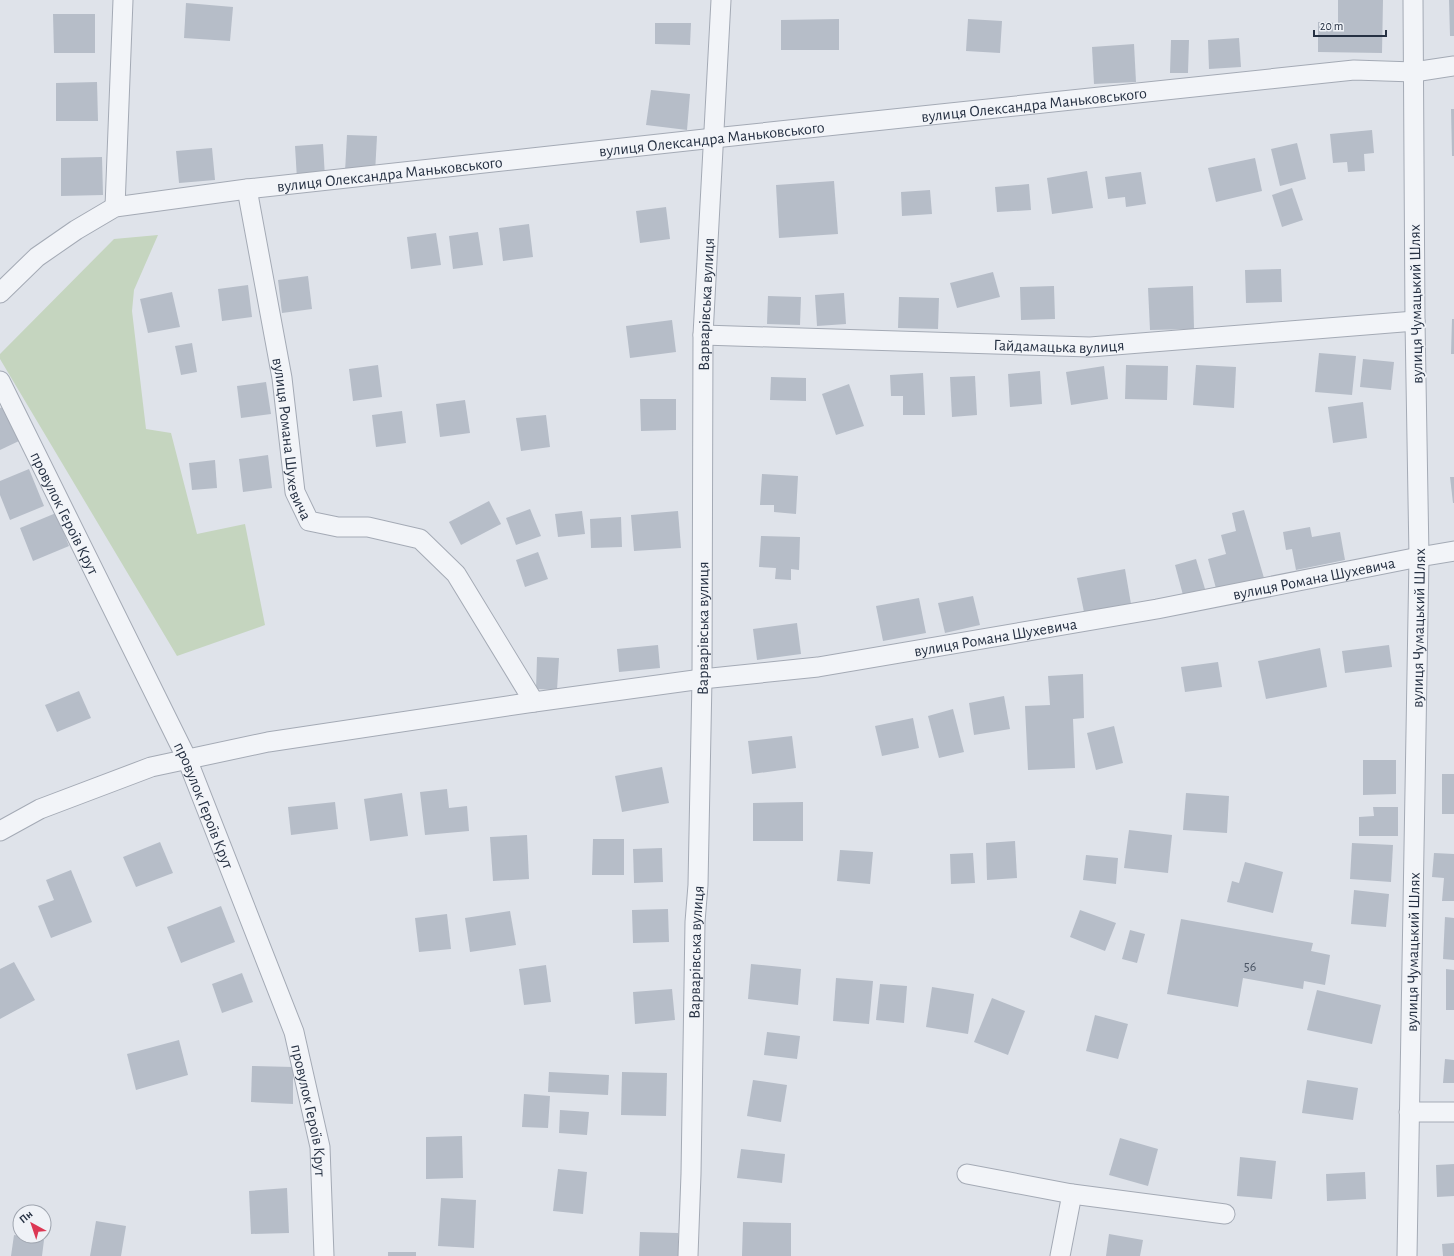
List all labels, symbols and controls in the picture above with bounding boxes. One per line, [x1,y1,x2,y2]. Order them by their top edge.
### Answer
scale bar [1314,12,1386,38]
text: 20 m [1320,20,1343,32]
street label: вулиця Олександра Маньковського [920,85,1148,125]
street label: вулиця Олександра Маньковського [598,119,826,160]
street label: вулиця Олександра Маньковського [276,154,504,195]
street label: вулиця Чумацький Шлях [1407,224,1426,384]
street label: Варварівська вулиця [696,237,717,371]
street label: Гайдамацька вулиця [993,337,1125,357]
street label: вулиця Романа Шухевича [269,356,314,523]
street label: провулок Героїв Крут [27,449,101,577]
street label: вулиця Чумацький Шлях [1409,548,1428,708]
street label: вулиця Романа Шухевича [1232,555,1397,603]
street label: Варварівська вулиця [695,561,712,695]
street label: вулиця Романа Шухевича [913,616,1078,659]
street label: провулок Героїв Крут [171,740,236,871]
street label: вулиця Чумацький Шлях [1404,872,1423,1032]
street label: Варварівська вулиця [686,885,707,1019]
house number: 56 [1244,960,1256,974]
street label: провулок Героїв Крут [288,1043,328,1177]
north arrow [12,1204,52,1244]
text: Пн [17,1208,35,1225]

